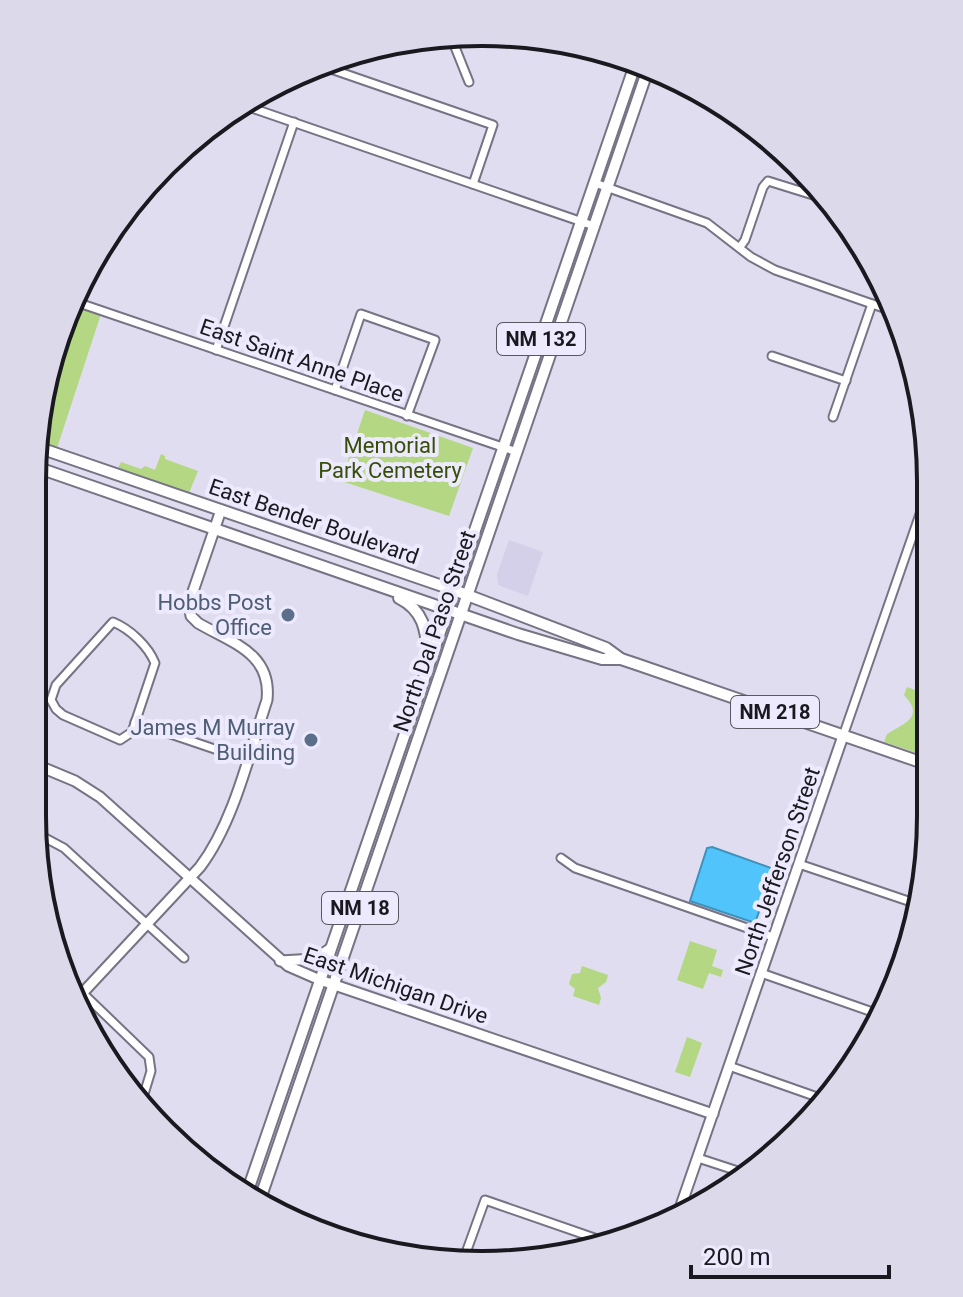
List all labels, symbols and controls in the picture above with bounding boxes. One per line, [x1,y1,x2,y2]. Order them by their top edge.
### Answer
street label: East Saint Anne Place [197,314,407,407]
road number: NM 132 [497,323,585,355]
park label: Memorial Park Cemetery [318,433,462,483]
street label: East Bender Boulevard [206,474,422,569]
street label: North Dal Paso Street [388,527,481,735]
place label: Hobbs Post Office [157,590,272,640]
marker: Hobbs Post Office [279,606,297,624]
road number: NM 218 [731,696,819,728]
place label: James M Murray Building [130,715,296,765]
marker: James M Murray Building [302,731,320,749]
street label: North Jefferson Street [730,764,825,979]
road number: NM 18 [322,892,398,924]
street label: East Michigan Drive [300,942,491,1029]
scale bar [691,1229,889,1279]
text: 200 m [703,1243,770,1271]

